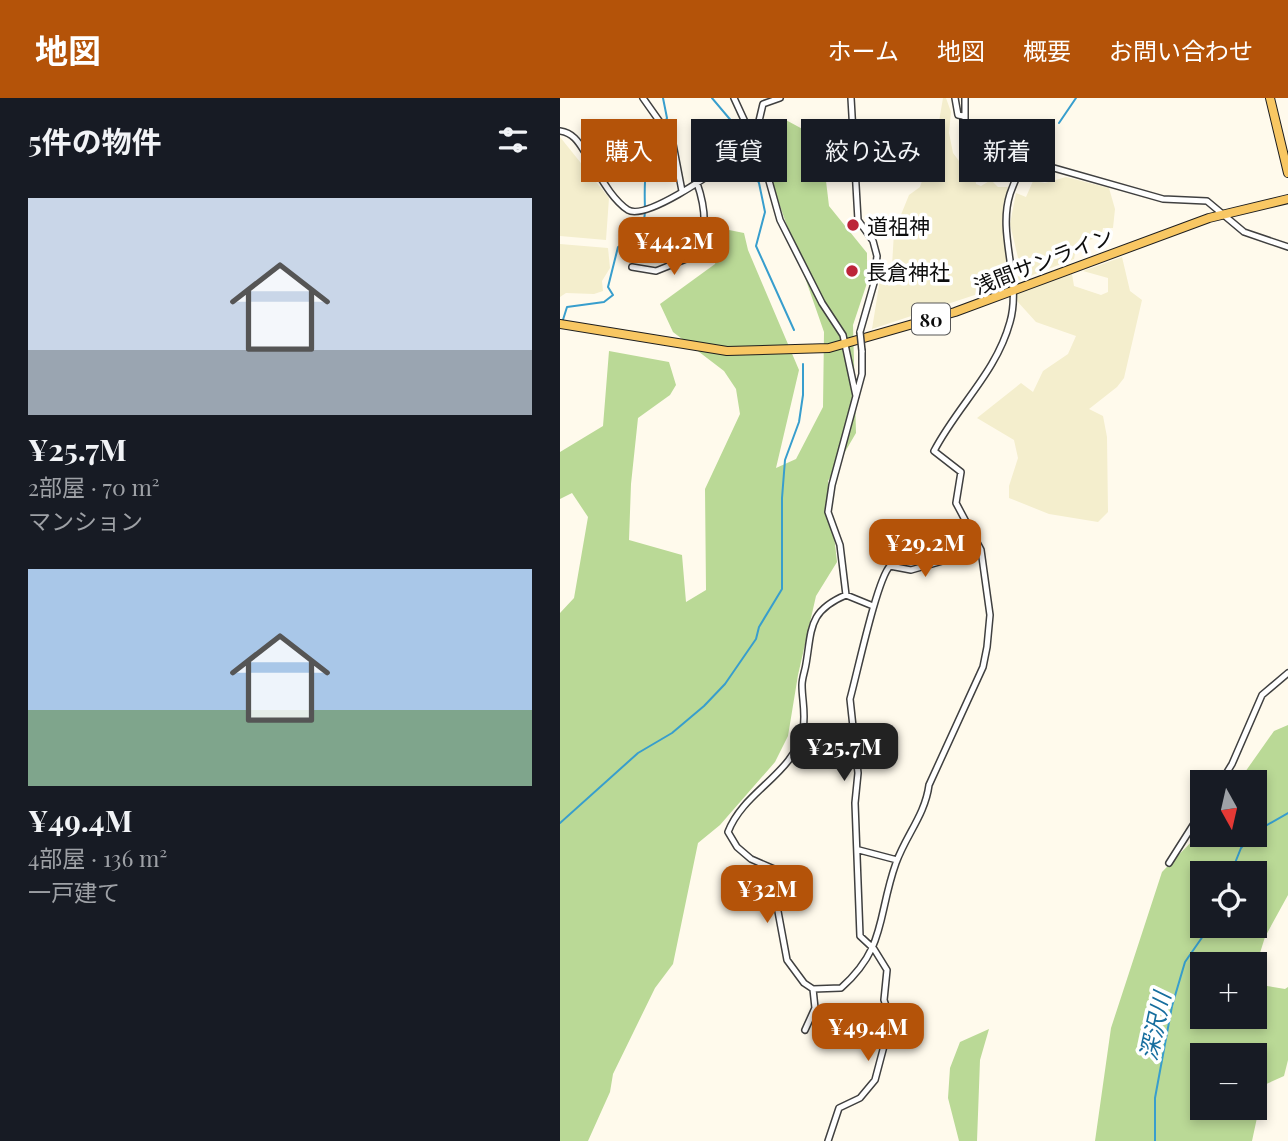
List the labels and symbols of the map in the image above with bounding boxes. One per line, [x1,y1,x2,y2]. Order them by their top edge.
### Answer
place label: 道祖神 [867,211,930,239]
marker: 道祖神 [845,217,861,233]
pin: ¥44.2M [617,218,731,277]
street label: 浅間サンライン [969,221,1117,299]
place label: 長倉神社 [866,257,950,285]
marker: 長倉神社 [844,263,860,279]
road number: 80 [912,304,950,334]
pin: ¥29.2M [868,519,982,579]
pin: ¥25.7M [787,724,901,783]
north arrow [1190,770,1267,847]
pin: ¥32M [726,866,808,925]
water label: 深沢川 [1132,986,1177,1063]
pin: ¥49.4M [811,1004,925,1063]

